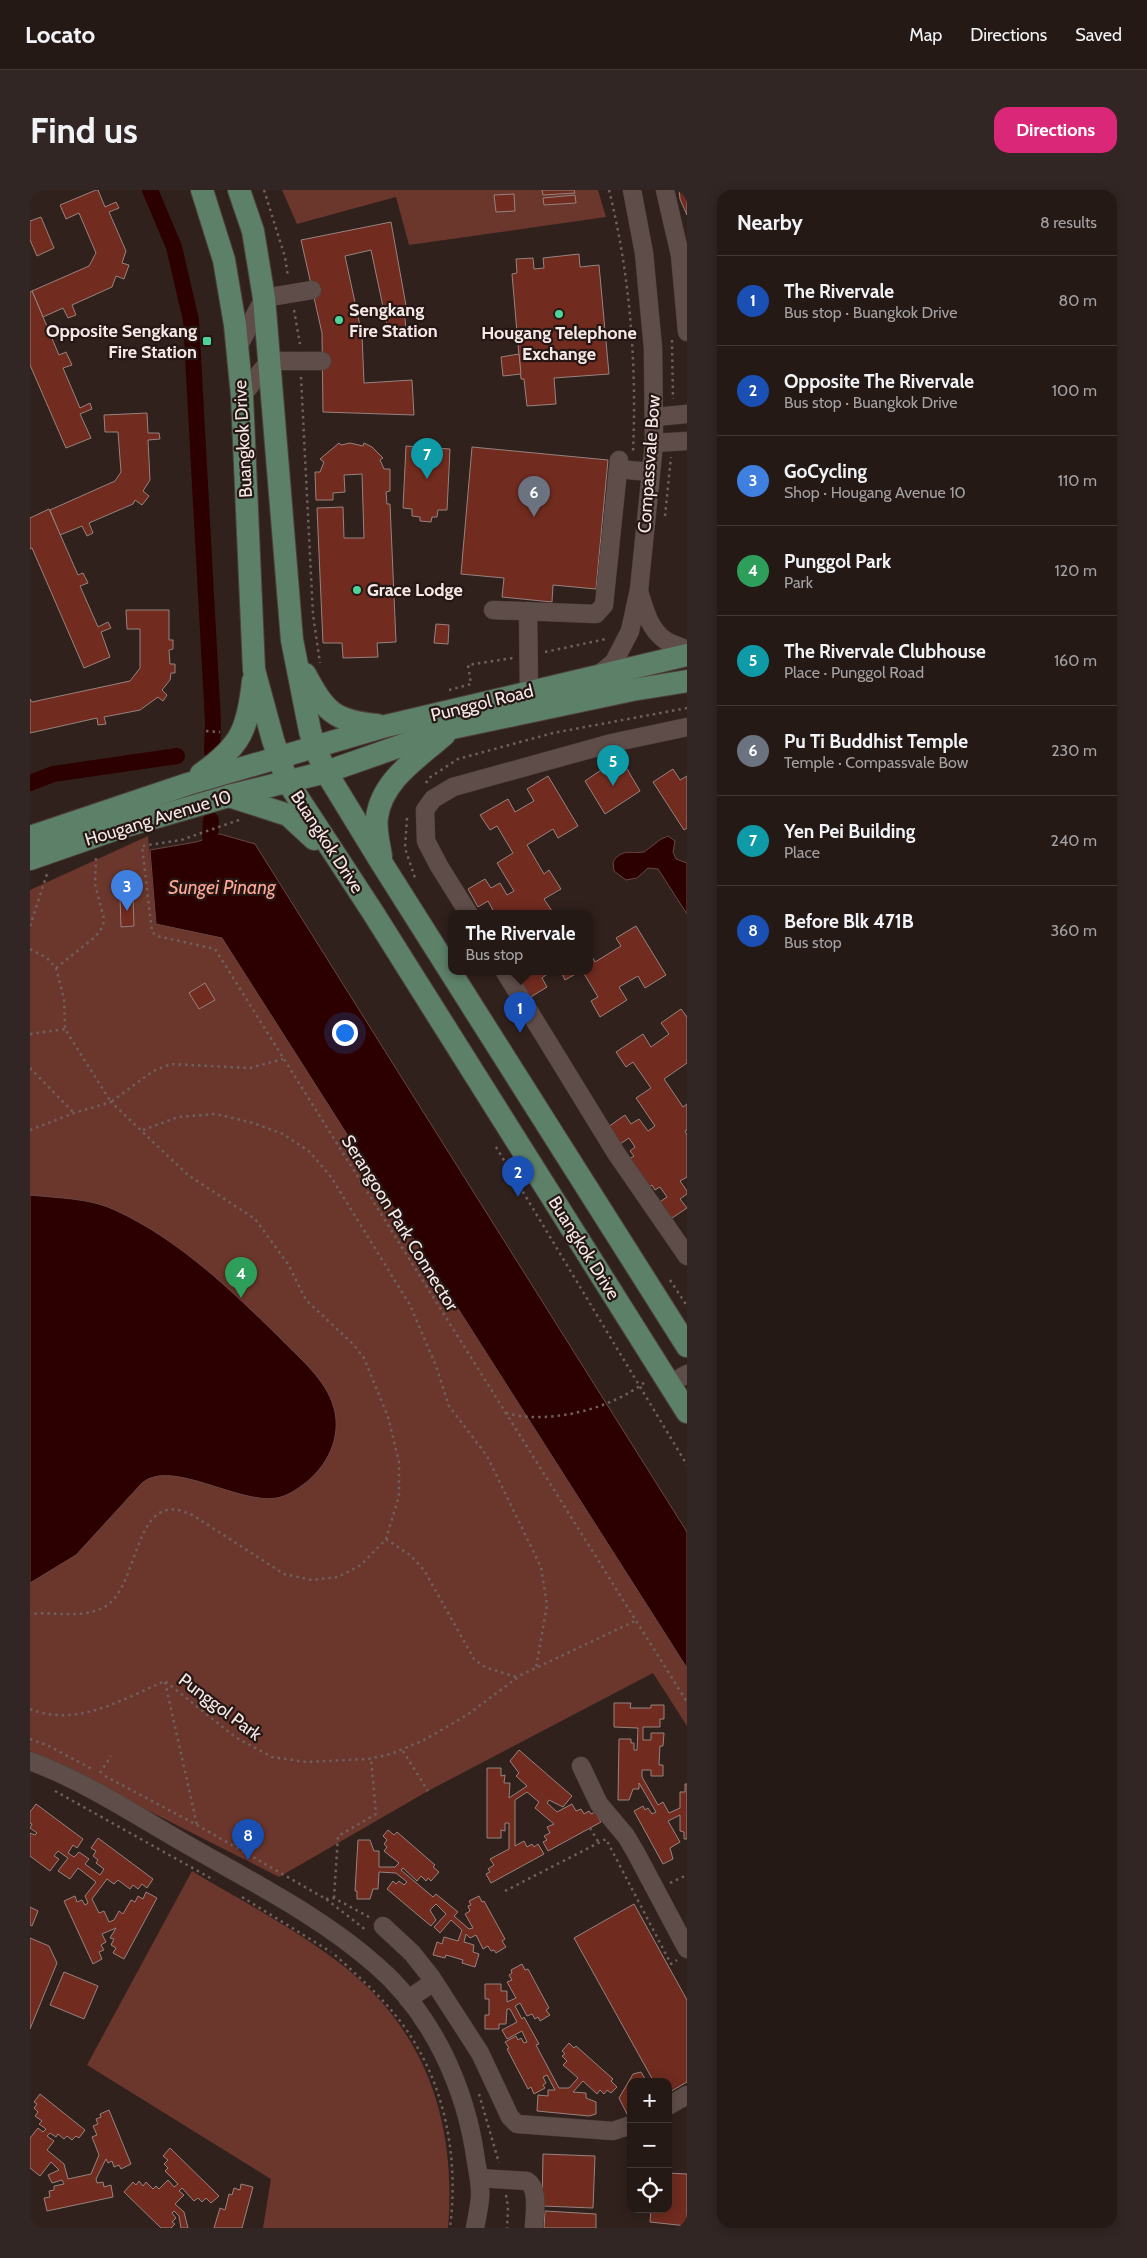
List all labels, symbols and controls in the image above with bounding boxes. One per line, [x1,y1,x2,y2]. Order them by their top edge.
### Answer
text: Locato [25,20,95,49]
text: Map [909,24,942,46]
text: Directions [970,24,1047,46]
text: Saved [1075,24,1122,46]
button: Directions [994,107,1117,153]
text: Find us [30,109,138,152]
text: Nearby [737,210,803,235]
text: 8 results [1040,213,1097,232]
text: The Rivervale [784,280,894,303]
text: 1 [750,291,756,310]
text: 80 m [1059,291,1097,310]
place label: Sengkang Fire Station [349,299,438,342]
text: Bus stop · Buangkok Drive [784,303,957,322]
marker: Hougang Telephone Exchange [553,308,565,320]
marker: Sengkang Fire Station [333,314,345,326]
place label: Opposite Sengkang Fire Station [46,320,197,363]
place label: Hougang Telephone Exchange [481,322,637,365]
marker: Opposite Sengkang Fire Station [201,335,213,347]
text: Opposite The Rivervale [784,370,974,393]
street label: Buangkok Drive [229,380,257,498]
text: 2 [749,381,757,400]
text: 100 m [1052,381,1097,400]
text: Bus stop · Buangkok Drive [784,393,957,412]
street label: Compassvale Bow [633,394,665,534]
pin: 7 [411,438,443,479]
text: GoCycling [784,460,867,483]
text: 3 [749,471,757,490]
text: 110 m [1058,471,1097,490]
pin: 6 [518,476,550,517]
text: Shop · Hougang Avenue 10 [784,483,966,502]
text: Punggol Park [784,550,891,573]
text: 4 [748,561,758,580]
text: 120 m [1055,561,1097,580]
text: Park [784,573,813,592]
place label: Grace Lodge [367,579,463,601]
marker: Grace Lodge [351,584,363,596]
text: The Rivervale Clubhouse [784,640,986,663]
text: 5 [749,651,757,670]
text: 160 m [1054,651,1097,670]
text: Place · Punggol Road [784,663,924,682]
street label: Punggol Road [428,680,536,726]
text: Pu Ti Buddhist Temple [784,730,968,753]
text: 6 [749,741,758,760]
text: 230 m [1051,741,1097,760]
pin: 5 [597,745,629,786]
text: Temple · Compassvale Bow [784,753,968,772]
street label: Hougang Avenue 10 [82,785,234,851]
street label: Buangkok Drive [286,787,368,897]
text: Yen Pei Building [784,820,915,843]
text: 7 [749,831,757,850]
text: 240 m [1051,831,1097,850]
text: Place [784,843,820,862]
pin: 3 [111,870,143,911]
water label: Sungei Pinang [168,876,277,899]
popup [448,910,593,975]
text: Before Blk 471B [784,910,914,933]
text: 8 [748,921,758,940]
text: 360 m [1050,921,1097,940]
text: The Rivervale [465,922,576,945]
text: Bus stop [784,933,842,952]
text: Bus stop [465,945,523,964]
pin: 1 [504,992,536,1033]
your location [332,1020,358,1046]
street label: Serangoon Park Connector [337,1131,463,1315]
pin: 2 [502,1156,534,1197]
street label: Buangkok Drive [543,1192,625,1304]
pin: 4 [225,1257,257,1298]
street label: Punggol Park [174,1669,267,1746]
pin: 8 [232,1819,264,1860]
map controls [627,2078,672,2213]
button: + [627,2078,672,2123]
button: − [627,2123,672,2168]
button: locate [627,2168,672,2213]

